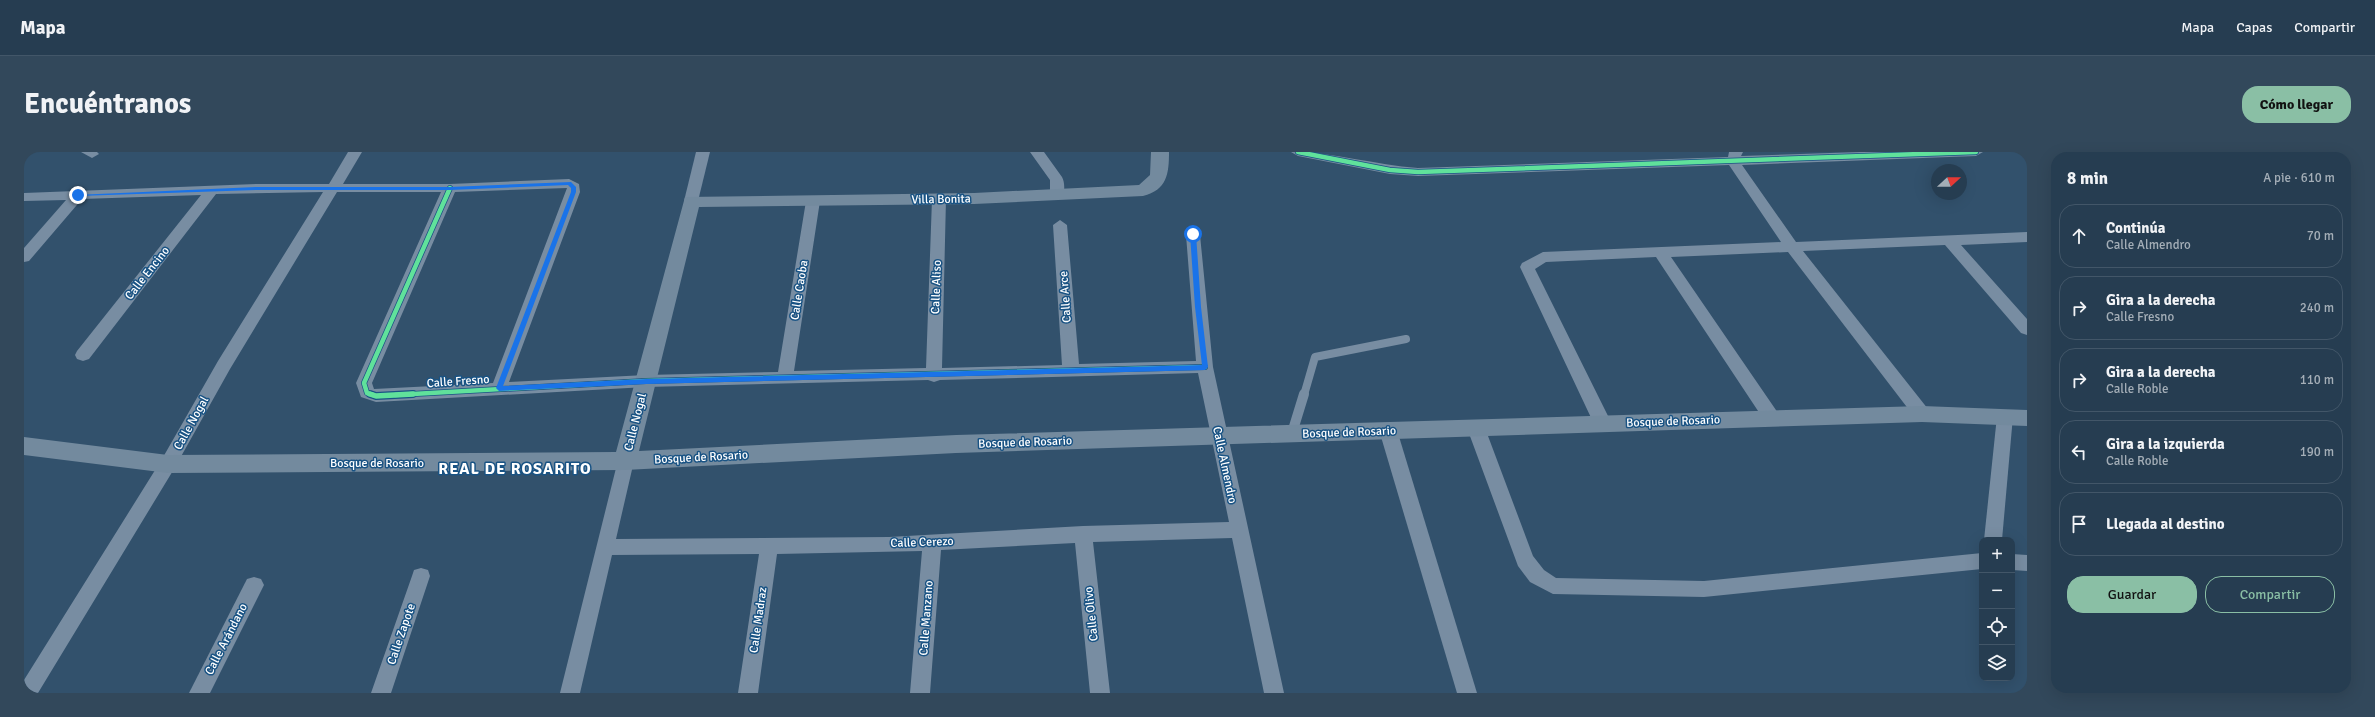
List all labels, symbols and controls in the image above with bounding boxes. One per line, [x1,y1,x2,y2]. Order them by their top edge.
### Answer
text: Mapa [20,16,66,40]
text: Mapa [2181,19,2214,36]
text: Capas [2236,19,2272,36]
text: Compartir [2294,19,2355,36]
button: Cómo llegar [2242,86,2351,123]
text: Encuéntranos [24,87,191,121]
north arrow [1931,164,1967,200]
text: 8 min [2067,168,2108,189]
text: A pie · 610 m [2263,170,2335,186]
route end [69,186,87,204]
street label: Villa Bonita [911,191,971,208]
text: Continúa [2106,219,2165,237]
route start [1184,225,1202,243]
icon: ahead [2068,225,2090,247]
text: 70 m [2307,228,2334,244]
text: Calle Almendro [2106,237,2191,253]
street label: Calle Encino [122,244,173,303]
street label: Calle Caoba [787,259,812,321]
street label: Calle Aliso [928,260,945,314]
street label: Calle Arce [1056,271,1075,323]
text: Gira a la derecha [2106,291,2216,309]
icon: right [2068,297,2090,319]
text: 240 m [2300,300,2334,316]
text: Calle Fresno [2106,309,2174,325]
text: Gira a la derecha [2106,363,2216,381]
icon: right [2068,369,2090,391]
street label: Calle Fresno [426,372,490,391]
text: 110 m [2300,372,2334,388]
text: Calle Roble [2106,381,2169,397]
street label: Calle Nogal [621,391,650,453]
street label: Calle Nogal [171,393,213,453]
street label: Bosque de Rosario [1626,412,1720,431]
street label: Bosque de Rosario [1302,423,1396,442]
street label: Calle Almendro [1209,425,1240,505]
street label: Bosque de Rosario [978,433,1072,452]
text: Gira a la izquierda [2106,435,2225,453]
icon: left [2068,441,2090,463]
text: 190 m [2300,444,2334,460]
street label: Bosque de Rosario [654,448,748,467]
text: Calle Roble [2106,453,2169,469]
street label: Bosque de Rosario [330,456,424,471]
district label: REAL DE ROSARITO [438,459,592,479]
icon: arrive [2068,513,2090,535]
text: Llegada al destino [2106,515,2225,533]
street label: Calle Cerezo [890,534,954,551]
map controls [1979,537,2015,681]
button: + [1979,537,2015,573]
button: − [1979,573,2015,609]
button: Guardar [2067,576,2197,613]
button: Compartir [2205,576,2335,613]
street label: Calle Manzano [916,580,937,656]
street label: Calle Madraz [746,586,771,654]
street label: Calle Olivo [1081,586,1102,642]
street label: Calle Arándano [202,601,251,677]
street label: Calle Zapote [384,602,419,667]
button: locate [1979,609,2015,645]
button: layers [1979,645,2015,681]

